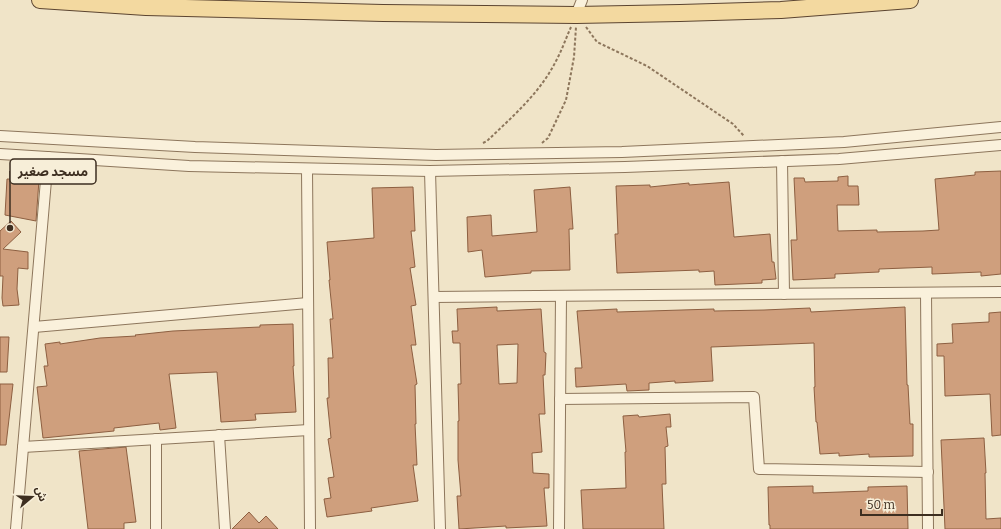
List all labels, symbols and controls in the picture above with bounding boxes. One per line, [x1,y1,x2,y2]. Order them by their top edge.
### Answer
callout: مسجد صغير [10,159,96,184]
text: مسجد صغير [17,164,88,179]
north arrow [12,477,52,517]
text: ش [32,485,50,503]
scale bar [861,491,942,517]
text: 50 m [867,498,896,512]

